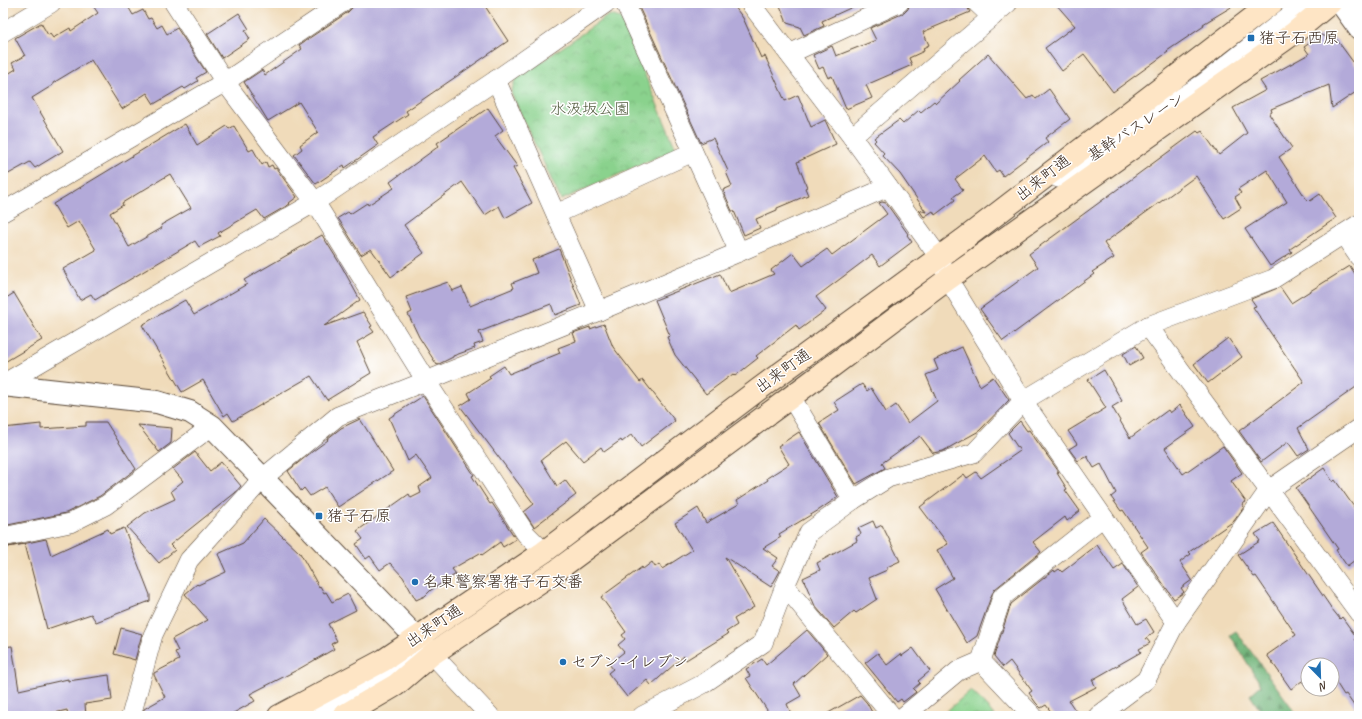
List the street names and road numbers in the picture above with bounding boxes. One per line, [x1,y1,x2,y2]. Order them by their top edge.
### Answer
street label: 基幹バスレーン [1084,88,1188,166]
street label: 出来町通 [1012,150,1074,206]
street label: 出来町通 [751,344,815,398]
street label: 出来町通 [402,600,466,652]

